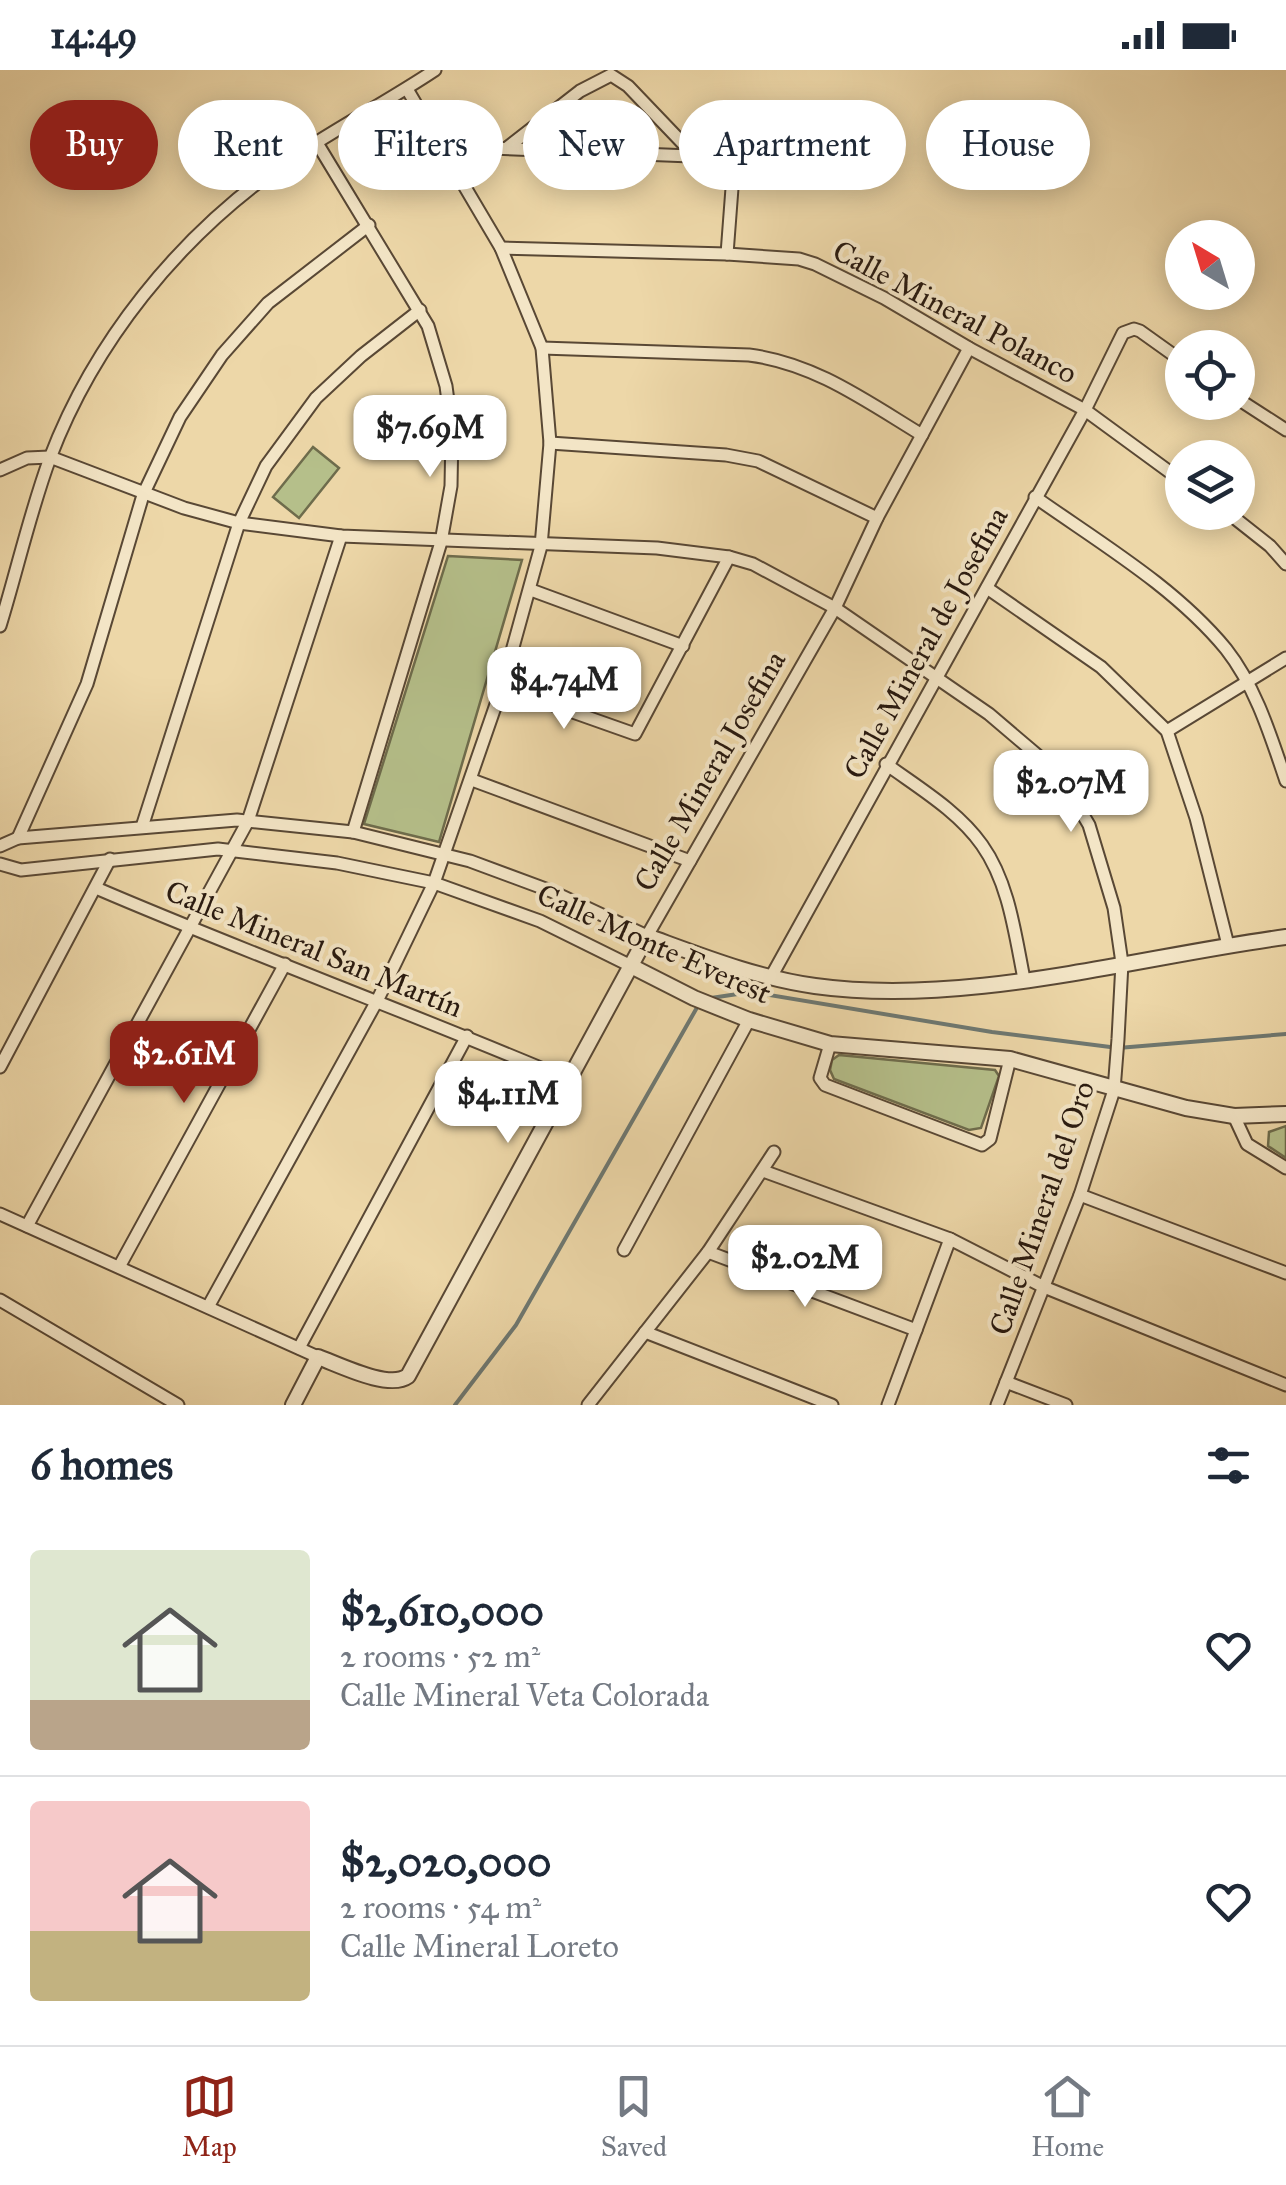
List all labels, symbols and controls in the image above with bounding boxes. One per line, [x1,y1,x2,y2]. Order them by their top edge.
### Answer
text: 14:49 [50,12,137,58]
chip: Buy [30,100,158,190]
chip: Rent [178,100,318,190]
chip: Filters [338,100,503,190]
chip: New [523,100,659,190]
chip: Apartment [679,100,906,190]
chip: House [926,100,1090,190]
north arrow [1165,220,1255,310]
map controls [1165,220,1255,530]
street label: Calle Mineral Polanco [827,232,1083,392]
button: locate [1165,330,1255,420]
pin: $7.69M [349,395,511,480]
text: $7.69M [375,408,485,447]
button: layers [1165,440,1255,530]
street label: Calle Mineral de Josefina [836,501,1016,785]
street label: Calle Mineral Josefina [627,644,794,897]
pin: $4.74M [483,647,645,732]
text: $4.74M [509,660,619,699]
pin: $2.07M [990,750,1152,835]
text: $2.07M [1016,763,1126,802]
street label: Calle Mineral San Martín [160,873,468,1025]
street label: Calle Monte Everest [531,876,777,1012]
pin: $2.61M [103,1021,265,1106]
text: $2.61M [132,1034,236,1073]
pin: $4.11M [427,1061,589,1146]
text: $4.11M [457,1074,559,1113]
street label: Calle Mineral del Oro [982,1076,1102,1340]
pin: $2.02M [724,1225,886,1310]
text: $2.02M [750,1238,860,1277]
icon: filters [1201,1438,1256,1493]
text: 6 homes [30,1439,173,1491]
text: $2,610,000 [340,1585,544,1637]
icon: home [110,1590,230,1710]
icon: heart [1201,1623,1256,1678]
text: 2 rooms · 52 m² [340,1637,540,1676]
text: Calle Mineral Veta Colorada [340,1676,709,1715]
text: $2,020,000 [340,1836,551,1888]
icon: home [110,1841,230,1961]
icon: heart [1201,1874,1256,1929]
text: 2 rooms · 54 m² [340,1888,541,1927]
text: Calle Mineral Loreto [340,1927,619,1966]
tab: Map [182,2069,237,2164]
tab: Saved [601,2069,667,2164]
tab: Home [1031,2069,1104,2164]

